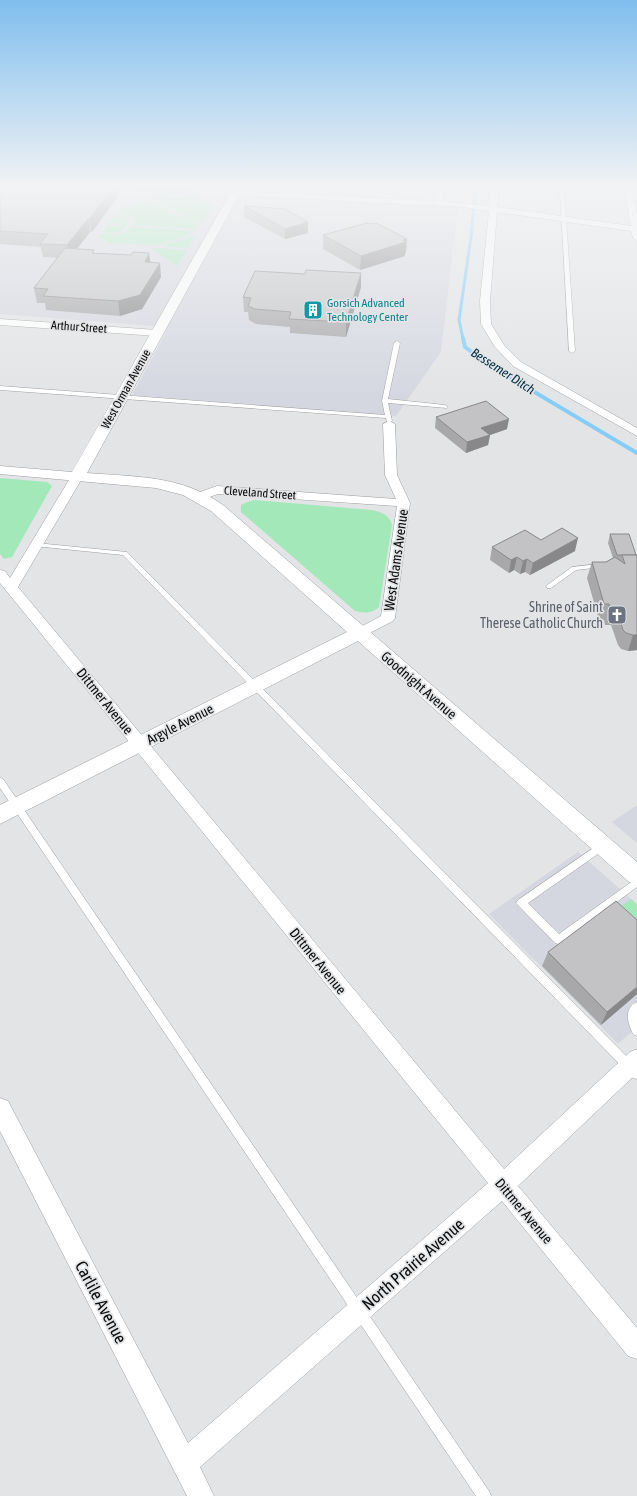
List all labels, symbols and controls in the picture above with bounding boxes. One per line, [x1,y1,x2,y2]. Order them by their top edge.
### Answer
place label: Gorsich Advanced Technology Center [327,296,409,324]
building icon: Gorsich Advanced Technology Center [302,299,324,321]
street label: Arthur Street [51,318,108,336]
water label: Bessemer Ditch [468,345,538,398]
street label: West Orman Avenue [98,347,154,431]
street label: Cleveland Street [223,483,297,503]
street label: West Adams Avenue [381,508,411,612]
place label: Shrine of Saint Therese Catholic Church [480,599,603,631]
church icon: Shrine of Saint Therese Catholic Church [606,604,628,626]
street label: Goodnight Avenue [378,648,460,722]
street label: Dittmer Avenue [73,665,137,737]
street label: Argyle Avenue [144,700,216,748]
street label: Dittmer Avenue [286,925,350,997]
street label: Dittmer Avenue [492,1175,556,1247]
street label: North Prairie Avenue [358,1214,469,1314]
street label: Carlile Avenue [71,1257,131,1347]

